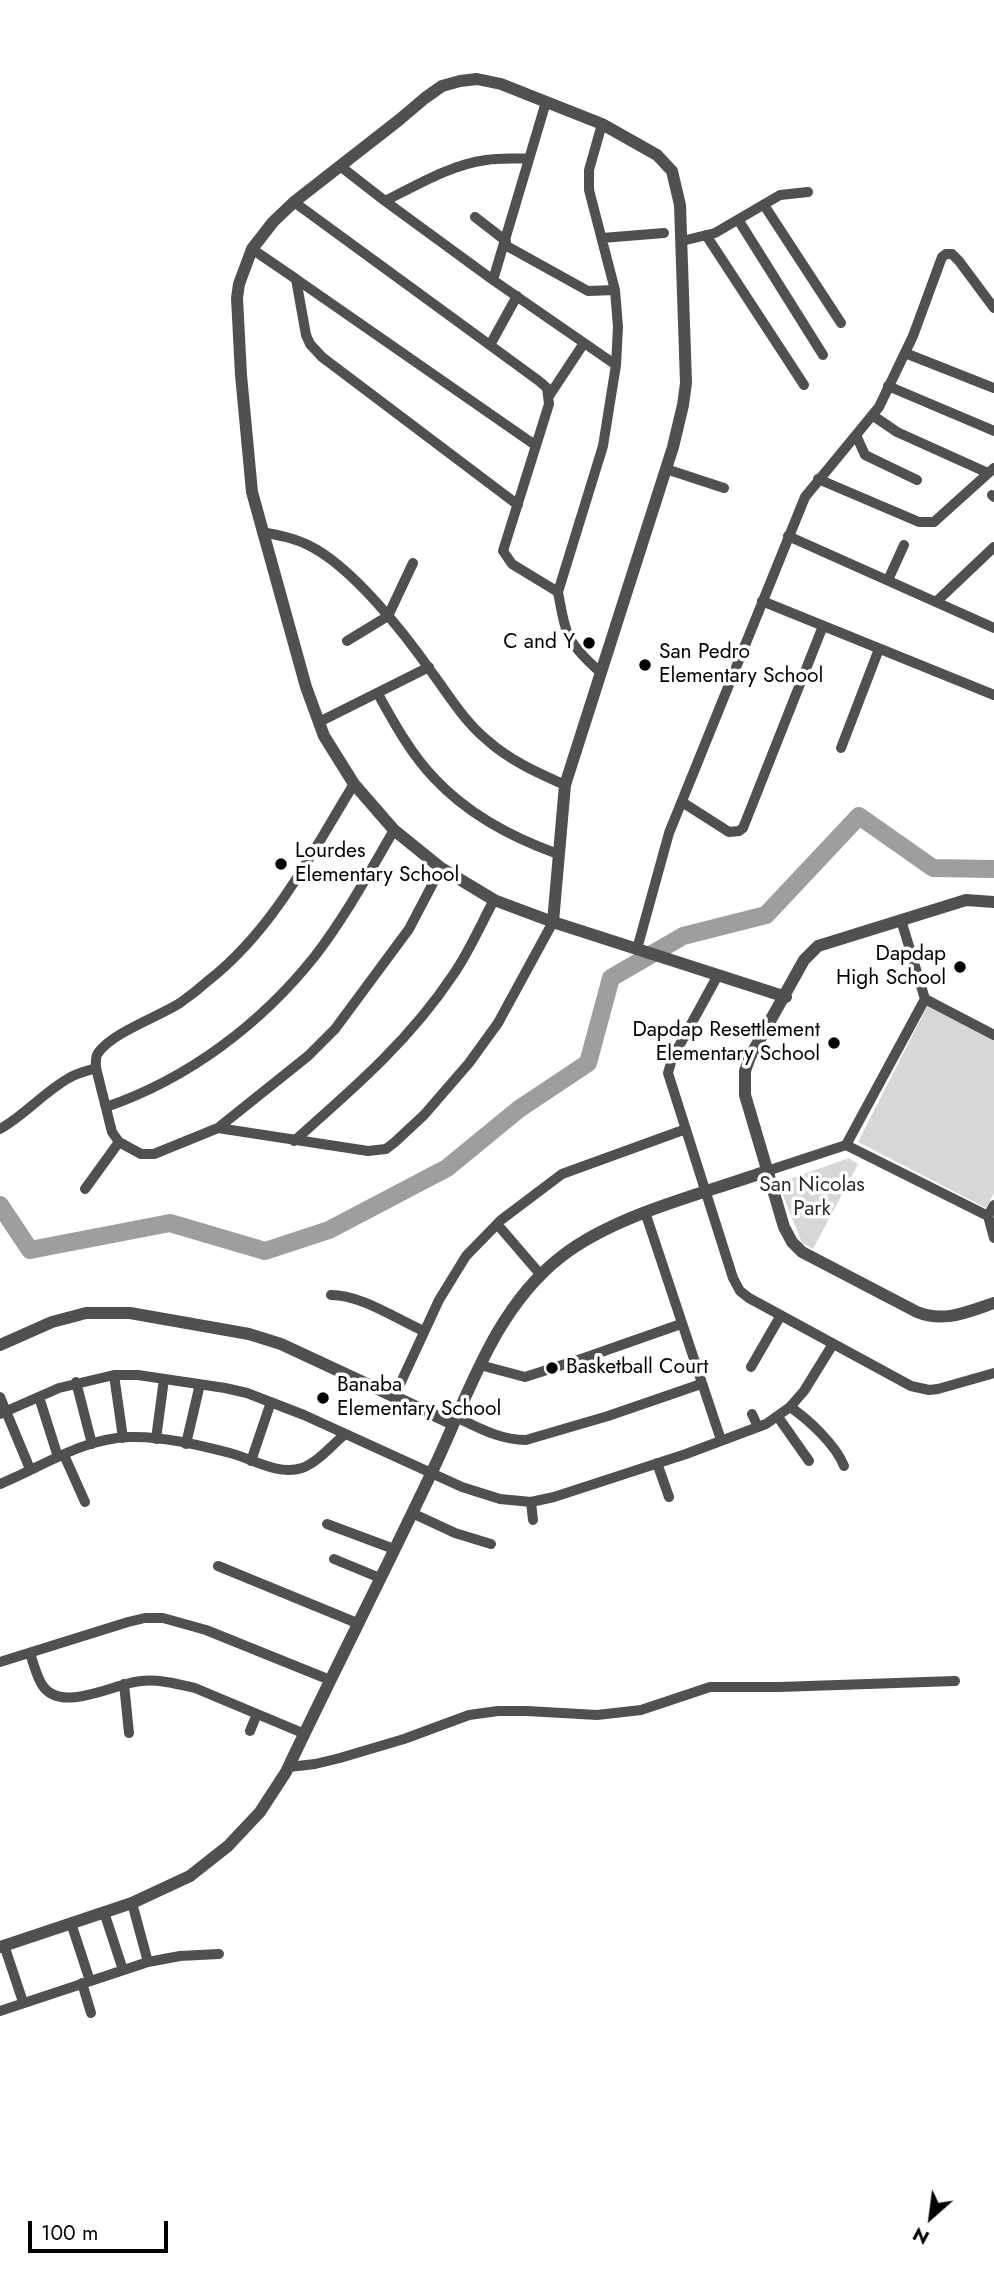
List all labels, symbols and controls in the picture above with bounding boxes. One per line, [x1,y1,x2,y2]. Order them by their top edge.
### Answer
place label: C and Y [503,630,575,656]
marker: C and Y [581,635,597,651]
place label: San Pedro Elementary School [659,640,823,690]
marker: San Pedro Elementary School [637,657,653,673]
place label: Lourdes Elementary School [295,839,459,889]
marker: Lourdes Elementary School [273,856,289,872]
place label: Dapdap High School [836,942,946,992]
marker: Dapdap High School [952,959,968,975]
place label: Dapdap Resettlement Elementary School [632,1018,820,1068]
marker: Dapdap Resettlement Elementary School [826,1035,842,1051]
park label: San Nicolas Park [759,1173,865,1223]
place label: Basketball Court [566,1355,708,1381]
marker: Basketball Court [544,1360,560,1376]
place label: Banaba Elementary School [337,1373,501,1423]
marker: Banaba Elementary School [315,1390,331,1406]
north arrow [896,2182,966,2252]
scale bar [32,2206,172,2250]
text: 100 m [41,2218,98,2248]
text: N [908,2221,934,2251]

